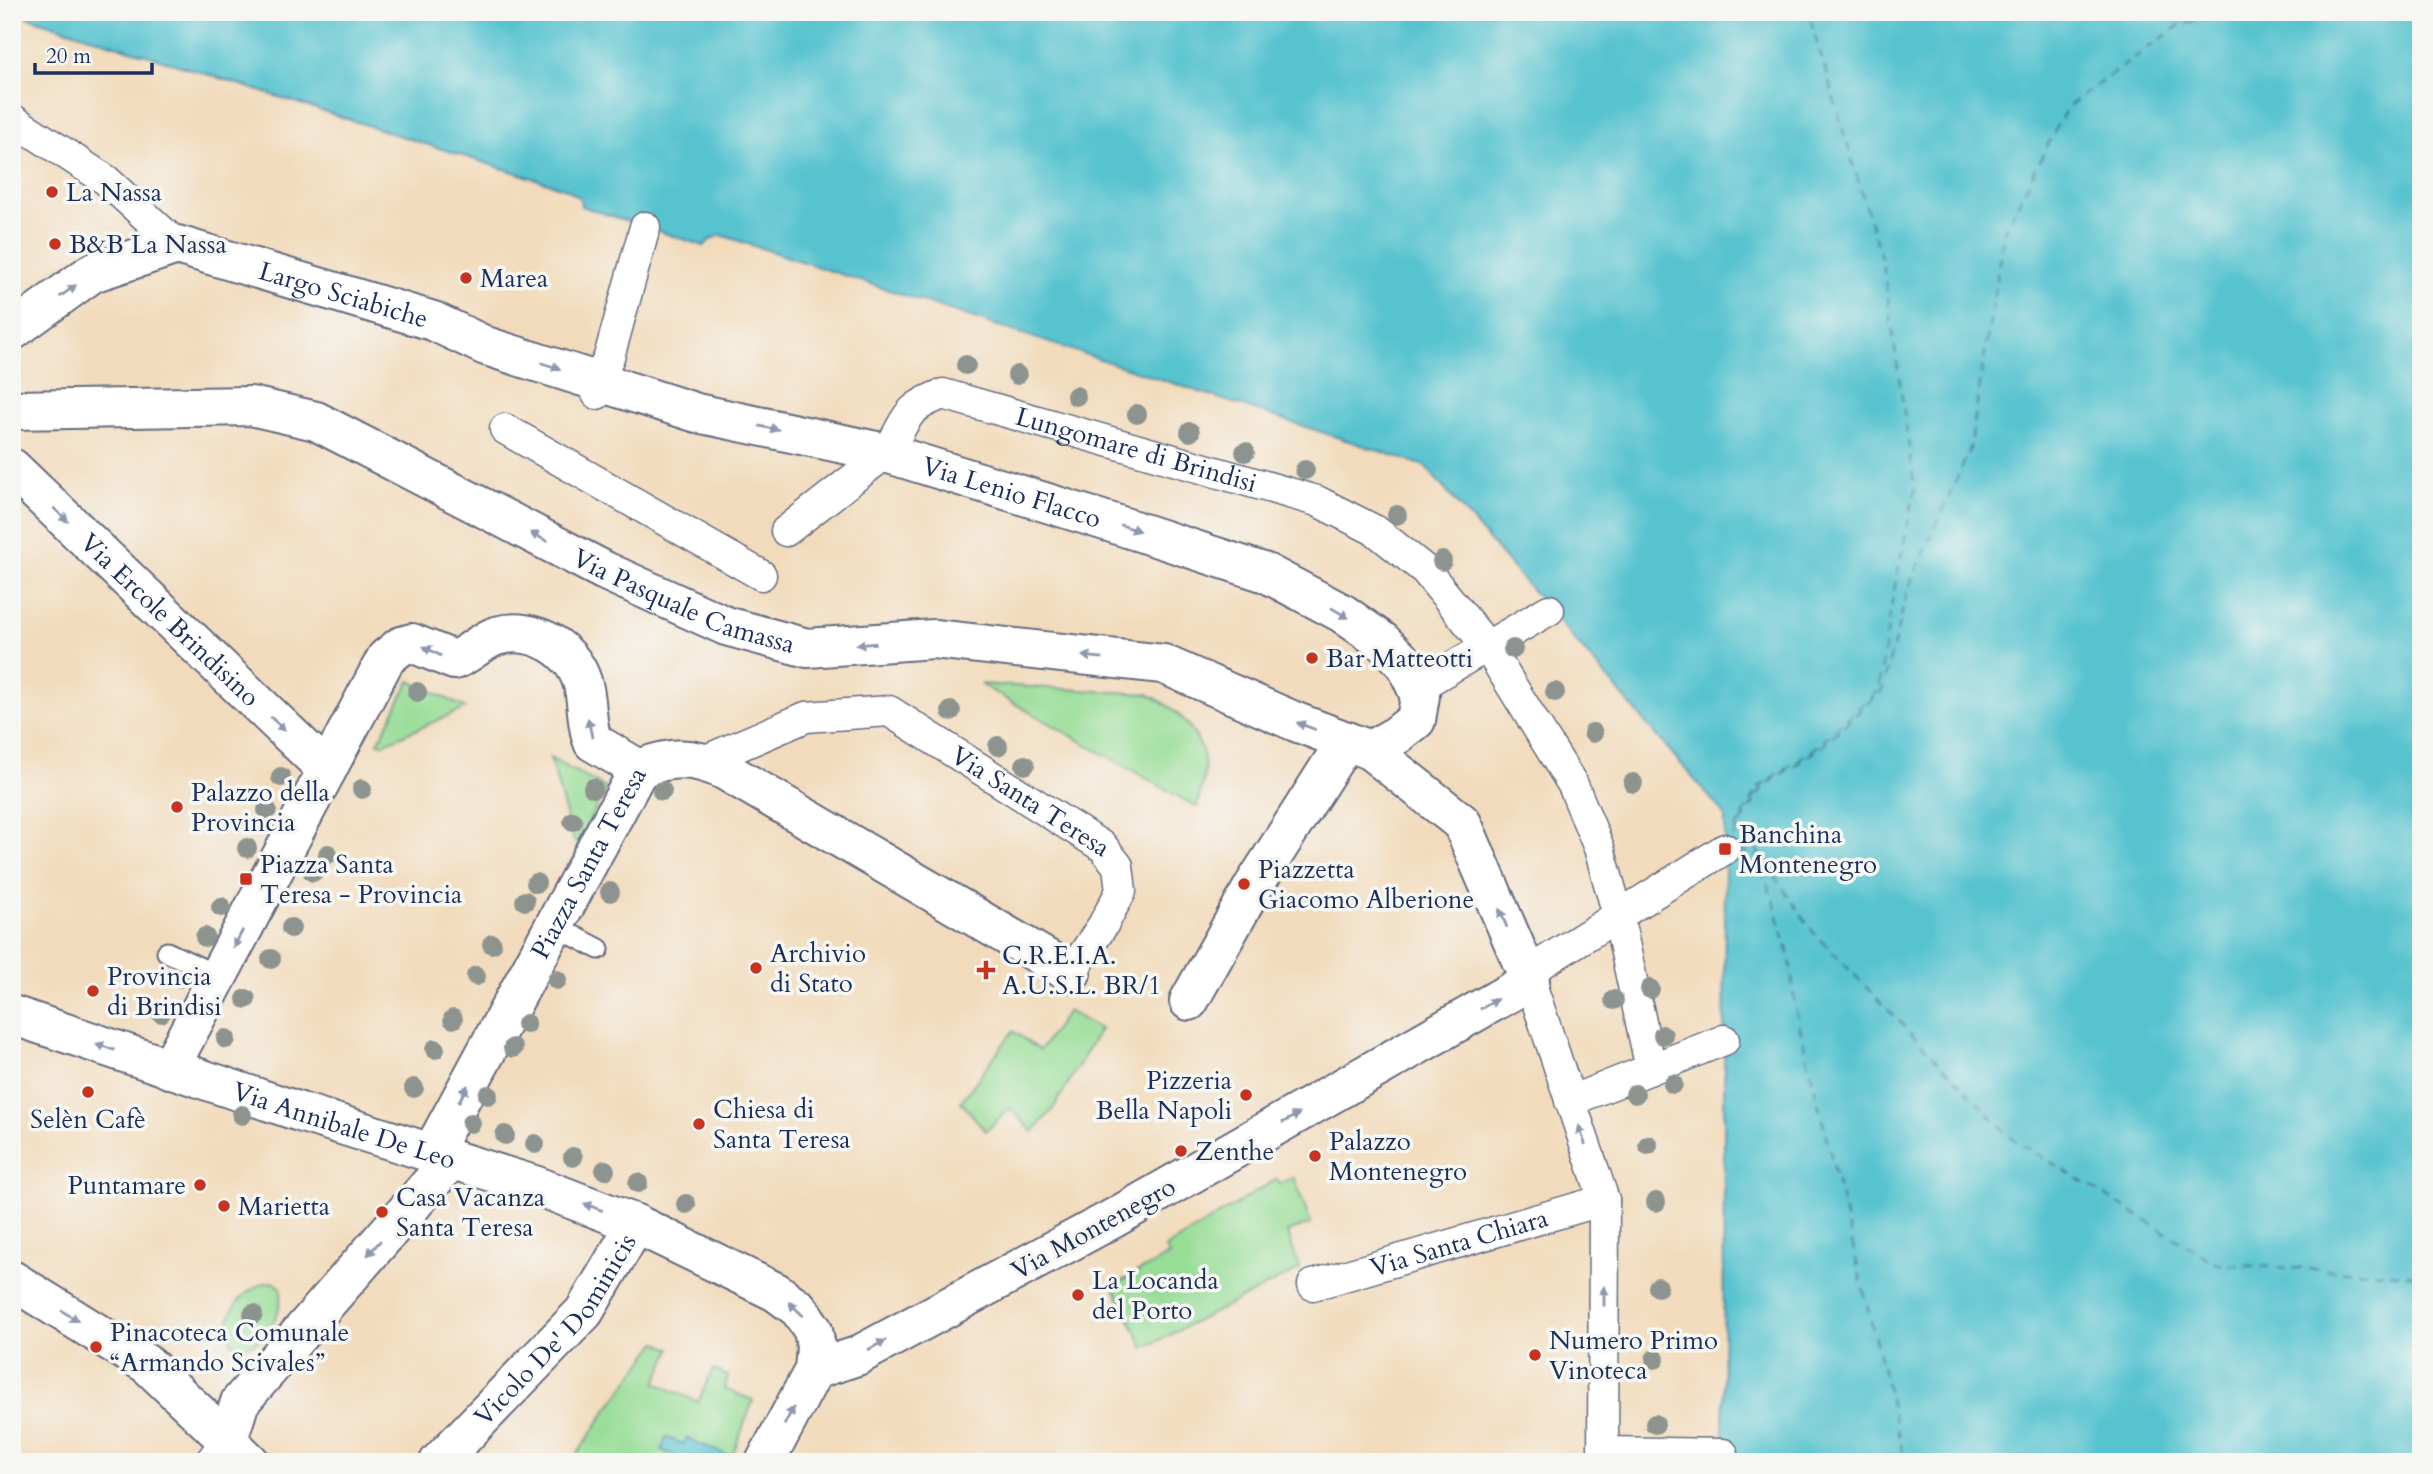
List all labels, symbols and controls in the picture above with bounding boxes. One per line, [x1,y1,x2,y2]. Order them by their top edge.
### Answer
scale bar [35,32,152,76]
text: 20 m [46,42,91,71]
place label: La Nassa [66,175,162,210]
marker: La Nassa [44,184,60,200]
place label: B&B La Nassa [69,227,227,262]
marker: B&B La Nassa [47,236,63,252]
street label: Largo Sciabiche [255,253,432,337]
place label: Marea [480,261,548,296]
marker: Marea [458,270,474,286]
one-way arrow [58,283,76,298]
one-way arrow [540,361,561,372]
street label: Lungomare di Brindisi [1011,399,1261,501]
one-way arrow [758,423,780,434]
street label: Via Lenio Flacco [918,448,1105,537]
one-way arrow [53,507,70,524]
one-way arrow [1120,524,1141,534]
street label: Via Ercole Brindisino [72,525,267,714]
one-way arrow [529,531,549,542]
street label: Via Pasquale Camassa [566,540,799,662]
one-way arrow [1331,607,1350,619]
one-way arrow [854,639,876,650]
place label: Bar Matteotti [1326,641,1473,676]
one-way arrow [422,646,442,657]
marker: Bar Matteotti [1304,650,1320,666]
one-way arrow [1081,651,1103,662]
one-way arrow [269,716,286,732]
one-way arrow [584,716,595,738]
one-way arrow [1296,721,1317,732]
street label: Via Santa Teresa [944,738,1117,865]
street label: Piazza Santa Teresa [523,761,655,965]
place label: Palazzo della Provincia [191,775,330,840]
marker: Palazzo della Provincia [169,799,185,815]
place label: Banchina Montenegro [1739,817,1877,882]
marker: Banchina Montenegro [1717,841,1733,857]
place label: Piazza Santa Teresa - Provincia [260,847,462,912]
place label: Piazzetta Giacomo Alberione [1258,852,1474,917]
marker: Piazza Santa Teresa - Provincia [238,871,254,887]
marker: Piazzetta Giacomo Alberione [1236,876,1252,892]
one-way arrow [1497,907,1508,928]
one-way arrow [232,929,243,949]
place label: Archivio di Stato [770,936,866,1001]
place label: C.R.E.I.A. A.U.S.L. BR/1 [1002,938,1161,1003]
place label: Provincia di Brindisi [107,959,222,1024]
marker: Archivio di Stato [748,960,764,976]
marker: C.R.E.I.A. A.U.S.L. BR/1 [976,960,996,980]
marker: Provincia di Brindisi [85,983,101,999]
one-way arrow [1479,998,1498,1010]
one-way arrow [94,1041,115,1052]
place label: Pizzeria Bella Napoli [1096,1063,1232,1128]
street label: Via Annibale De Leo [228,1074,460,1178]
marker: Selèn Cafè [80,1084,96,1100]
one-way arrow [458,1084,469,1104]
marker: Pizzeria Bella Napoli [1238,1087,1254,1103]
place label: Chiesa di Santa Teresa [713,1092,851,1157]
place label: Selèn Cafè [30,1102,146,1137]
one-way arrow [1282,1112,1301,1124]
marker: Chiesa di Santa Teresa [691,1116,707,1132]
place label: Palazzo Montenegro [1329,1124,1467,1189]
one-way arrow [1576,1124,1587,1145]
place label: Zenthe [1195,1134,1274,1169]
marker: Zenthe [1173,1143,1189,1159]
marker: Palazzo Montenegro [1307,1148,1323,1164]
place label: Puntamare [68,1168,186,1203]
street label: Via Montenegro [1005,1169,1182,1288]
marker: Puntamare [192,1177,208,1193]
place label: Casa Vacanza Santa Teresa [396,1180,545,1245]
place label: Marietta [238,1189,330,1224]
marker: Marietta [216,1198,232,1214]
street label: Via Santa Chiara [1366,1200,1552,1285]
one-way arrow [583,1202,604,1213]
marker: Casa Vacanza Santa Teresa [374,1204,390,1220]
street label: Vicolo De' Dominicis [466,1227,645,1434]
one-way arrow [367,1240,382,1257]
place label: La Locanda del Porto [1092,1263,1219,1328]
one-way arrow [1598,1284,1610,1306]
marker: La Locanda del Porto [1070,1287,1086,1303]
one-way arrow [787,1300,804,1317]
one-way arrow [60,1310,80,1323]
place label: Pinacoteca Comunale “Armando Scivales” [110,1315,349,1380]
place label: Numero Primo Vinoteca [1549,1323,1718,1388]
marker: Pinacoteca Comunale “Armando Scivales” [88,1339,104,1355]
one-way arrow [868,1339,887,1351]
marker: Numero Primo Vinoteca [1527,1347,1543,1363]
one-way arrow [784,1406,795,1426]

